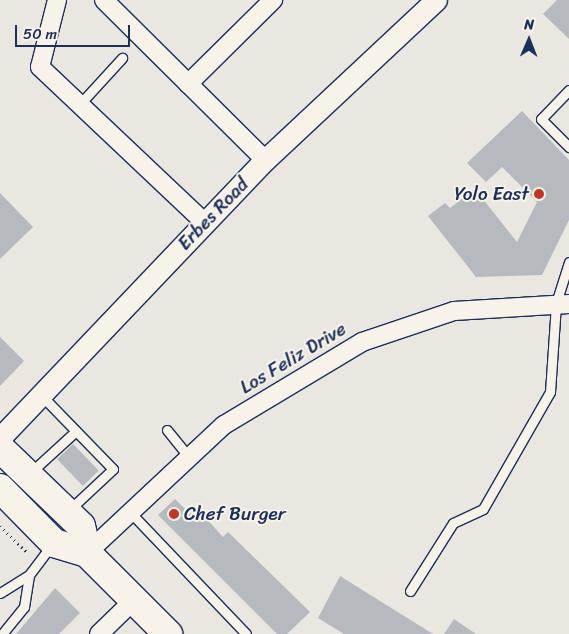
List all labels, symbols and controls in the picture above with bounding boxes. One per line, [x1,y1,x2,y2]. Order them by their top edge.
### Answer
text: N [524,12,534,37]
scale bar [18,15,132,47]
north arrow [504,15,554,65]
text: 50 m [23,21,57,47]
street label: Erbes Road [173,173,253,255]
place label: Yolo East [454,183,529,205]
marker: Yolo East [533,188,545,200]
street label: Los Feliz Drive [236,317,350,399]
place label: Chef Burger [184,503,286,525]
marker: Chef Burger [168,508,180,520]

